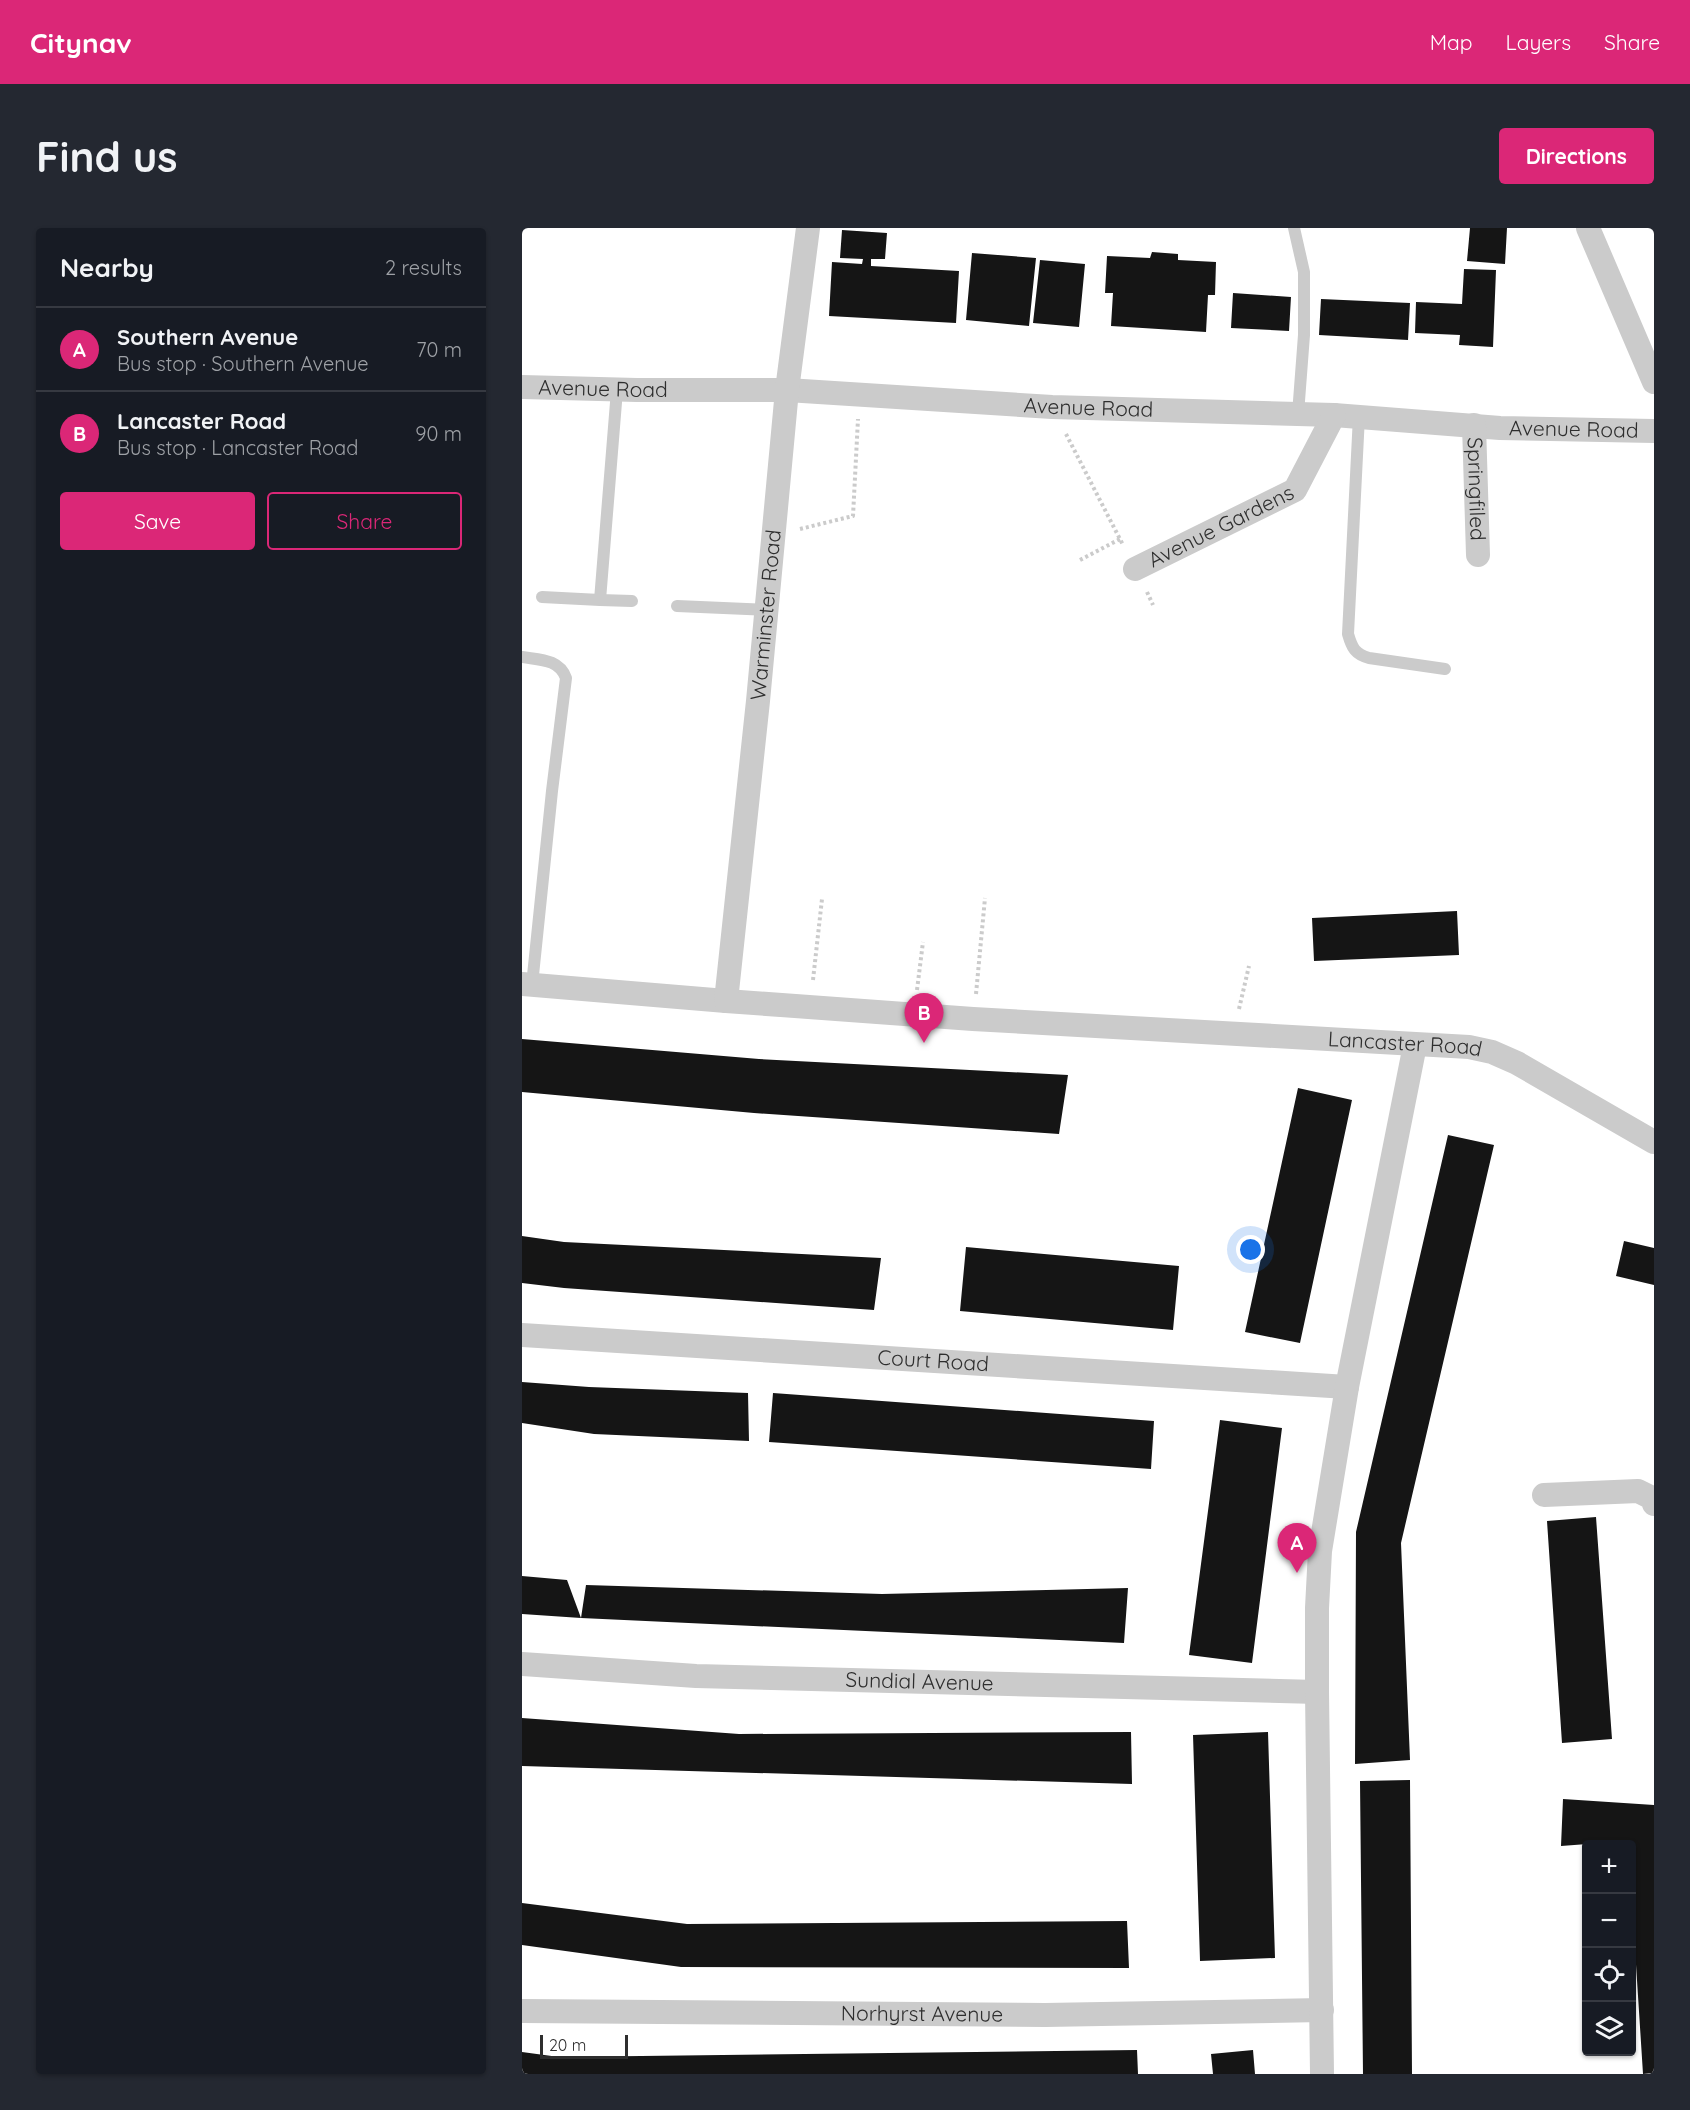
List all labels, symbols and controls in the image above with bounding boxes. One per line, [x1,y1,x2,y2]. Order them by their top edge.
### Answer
text: Citynav [30,25,132,60]
text: Map [1430,29,1473,55]
text: Layers [1506,29,1571,55]
text: Share [1604,29,1660,55]
button: Directions [1499,128,1654,184]
text: Find us [36,130,178,183]
text: Nearby [60,251,154,284]
text: 2 results [385,255,462,280]
text: Southern Avenue [117,323,298,351]
text: A [73,337,86,362]
text: 70 m [416,337,462,362]
text: Bus stop · Southern Avenue [117,351,369,376]
street label: Avenue Road [538,373,668,402]
street label: Avenue Road [1023,391,1154,422]
text: Lancaster Road [117,407,286,435]
street label: Avenue Road [1509,414,1639,443]
text: B [73,421,86,446]
text: 90 m [415,421,462,446]
text: Bus stop · Lancaster Road [117,435,358,460]
street label: Springfiled [1462,437,1492,541]
street label: Avenue Gardens [1143,479,1298,573]
button: Save [60,492,255,550]
button: Share [267,492,462,550]
street label: Warminster Road [744,528,786,702]
pin: B [904,994,944,1043]
street label: Lancaster Road [1327,1025,1485,1061]
your location [1236,1235,1265,1264]
street label: Court Road [877,1343,990,1376]
pin: A [1278,1524,1316,1573]
street label: Sundial Avenue [845,1666,994,1696]
map controls [1582,1840,1636,2056]
button: + [1582,1840,1636,1894]
button: − [1582,1894,1636,1948]
button: locate [1582,1948,1636,2002]
street label: Norhyrst Avenue [841,1999,1003,2027]
button: layers [1582,2002,1636,2056]
scale bar [540,2032,628,2060]
text: 20 m [549,2035,586,2055]

